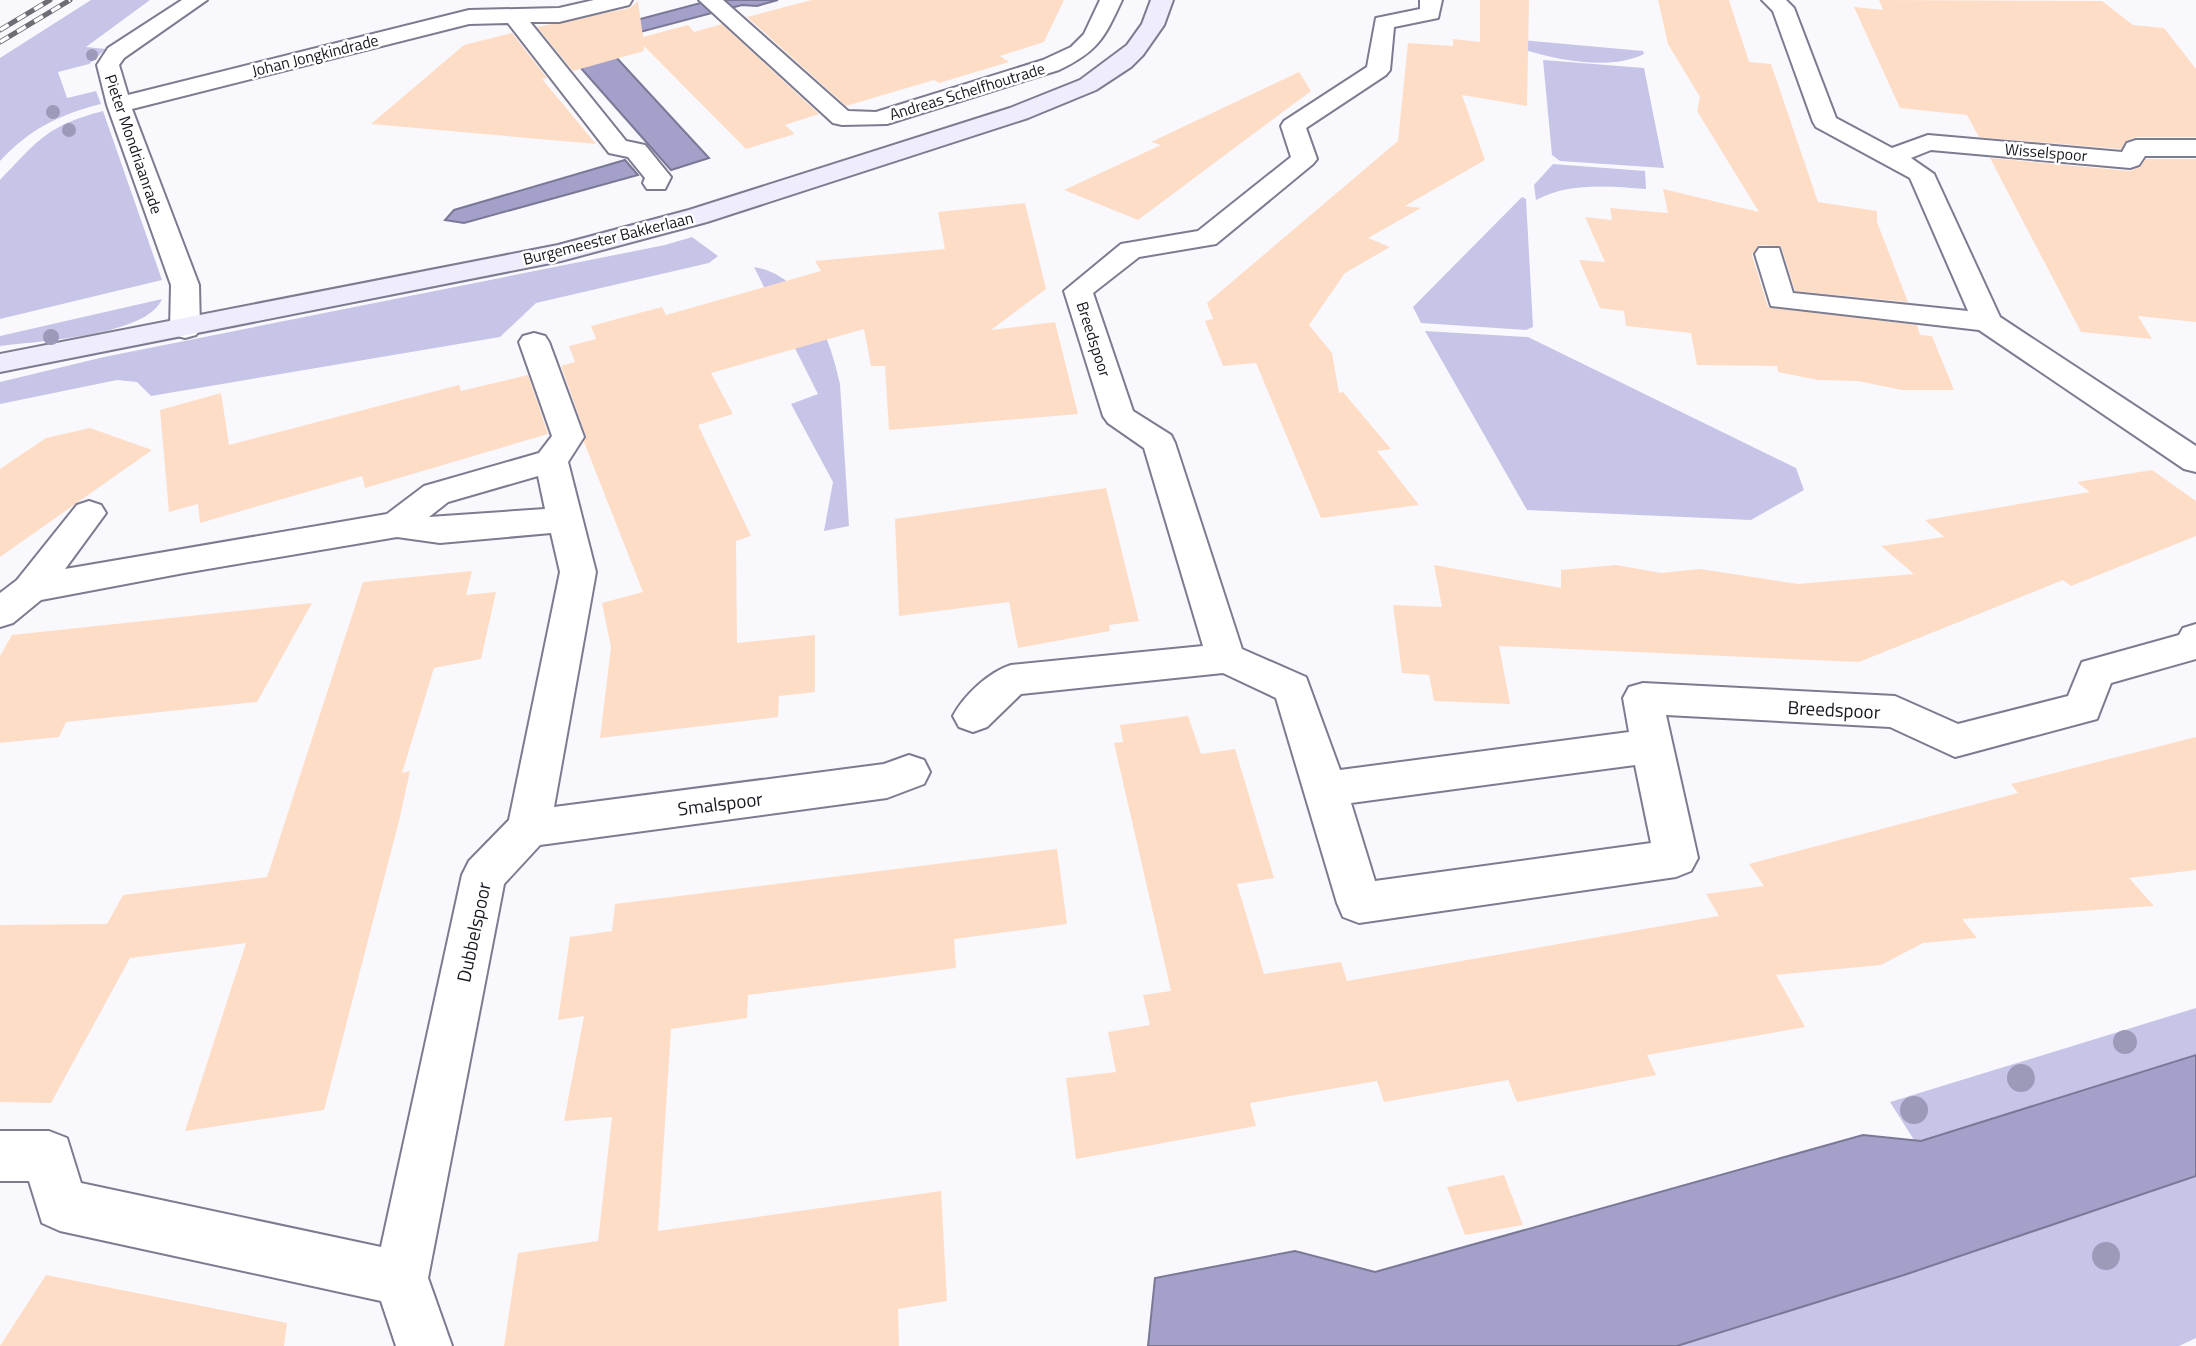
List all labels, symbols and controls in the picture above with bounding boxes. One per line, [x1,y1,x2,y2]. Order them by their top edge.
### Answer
street label: Johan Jongkindrade [249,28,381,82]
street label: Andreas Schelfhoutrade [886,56,1048,126]
street label: Pieter Mondriaanrade [99,71,169,217]
street label: Wisselspoor [2004,136,2089,168]
street label: Burgemeester Bakkerlaan [520,205,696,271]
street label: Breedspoor [1071,298,1118,380]
street label: Breedspoor [1787,692,1882,726]
street label: Smalspoor [676,783,765,823]
street label: Dubbelspoor [448,879,498,985]

